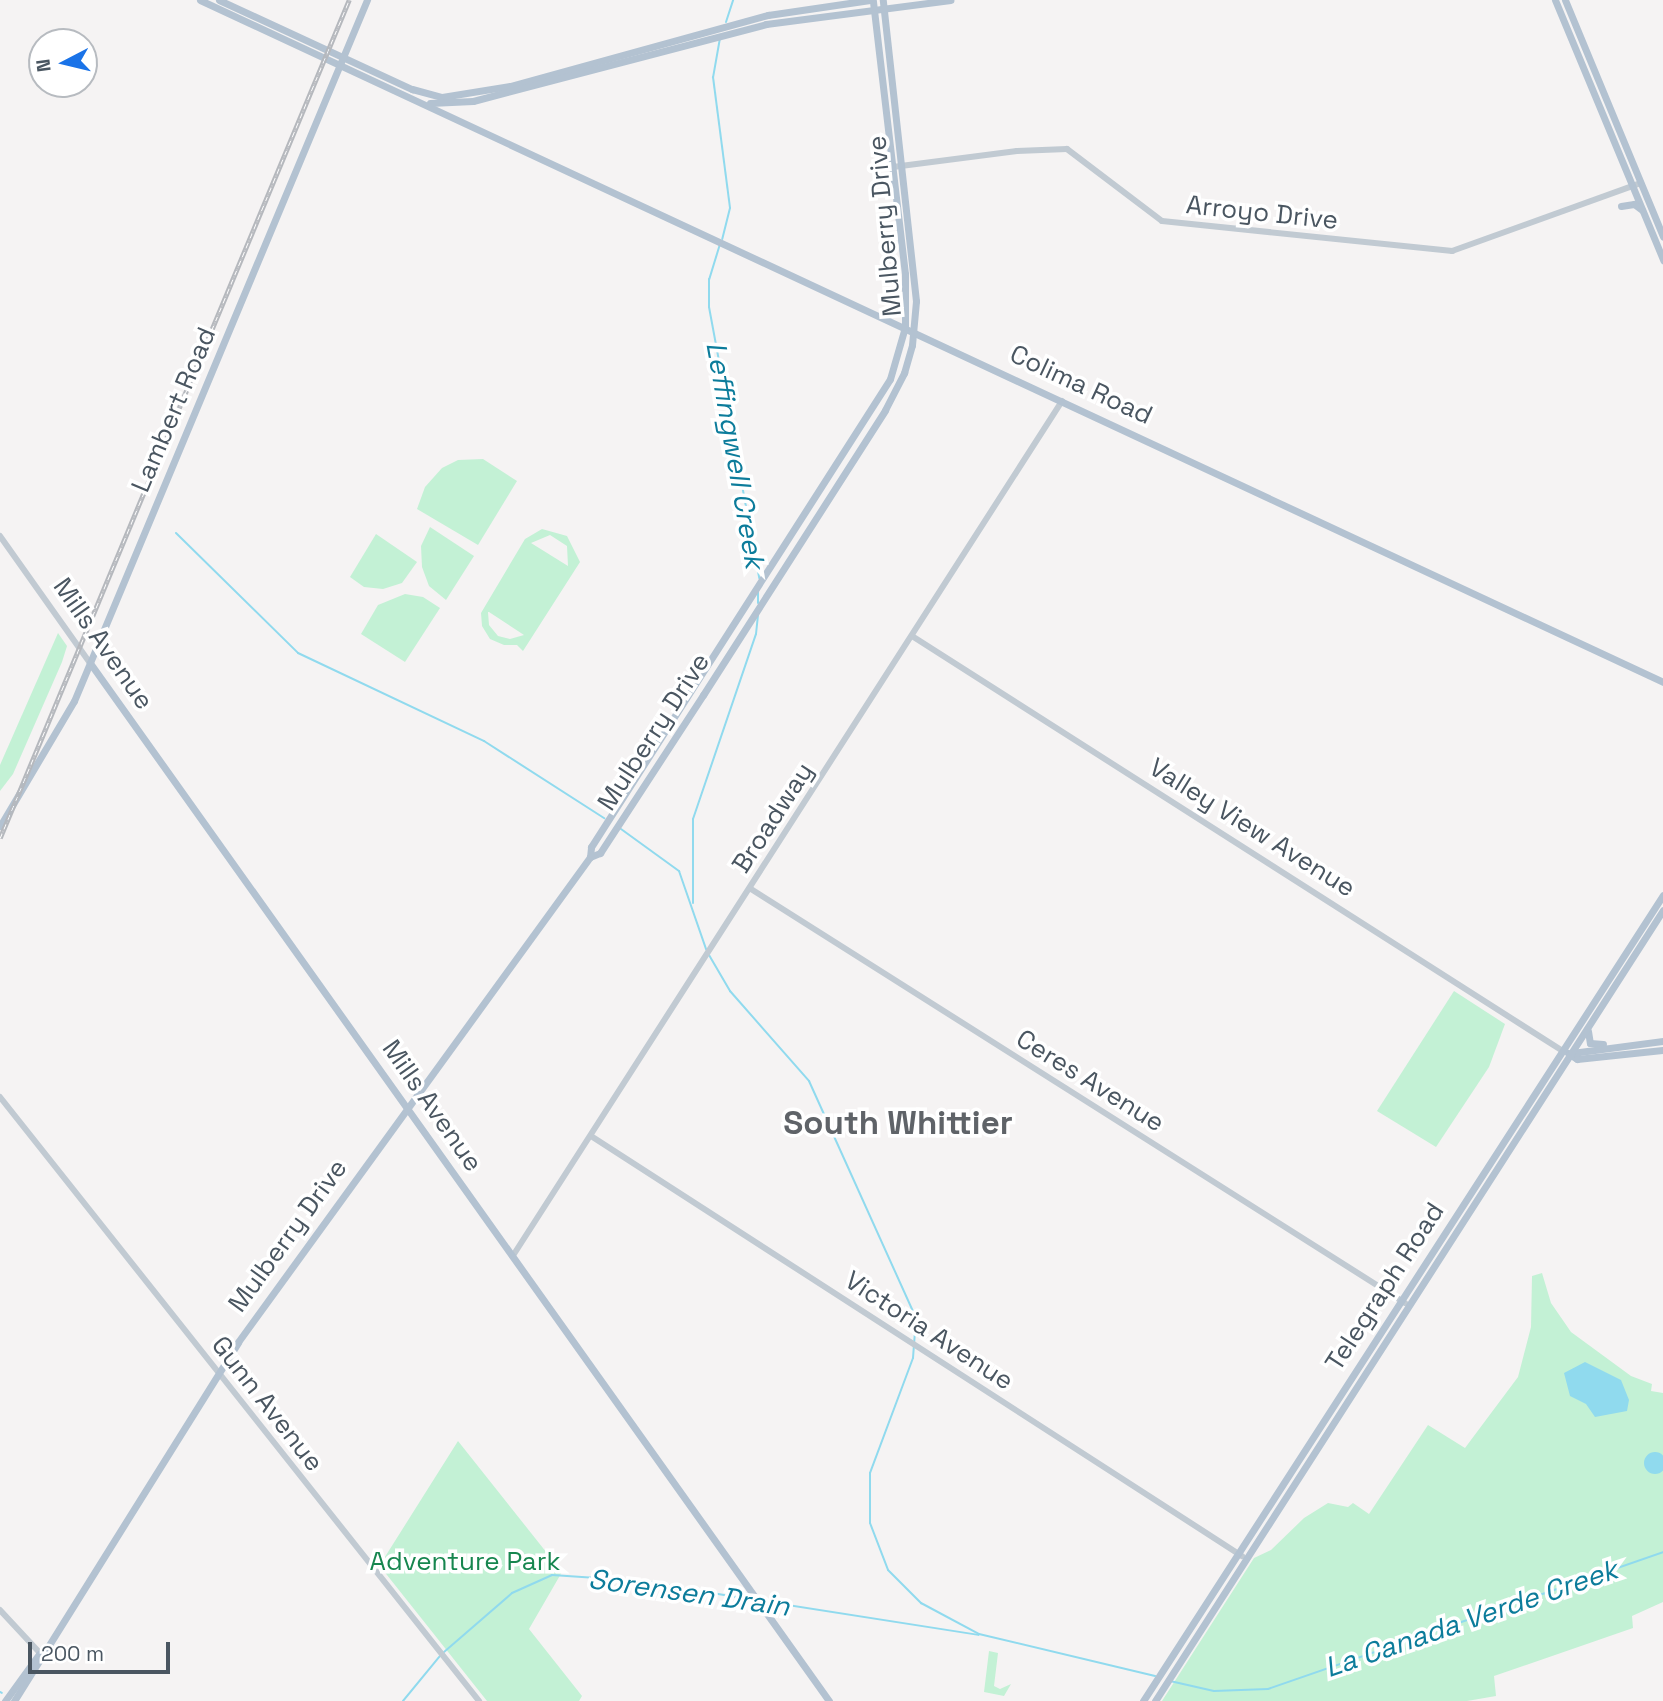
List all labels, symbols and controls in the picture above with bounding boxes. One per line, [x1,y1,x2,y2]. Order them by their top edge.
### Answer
north arrow [28,28,98,98]
text: N [30,58,57,73]
street label: Mulberry Drive [862,134,908,318]
street label: Arroyo Drive [1185,190,1339,236]
street label: Lambert Road [125,323,223,497]
street label: Colima Road [1005,338,1157,432]
water label: Leffingwell Creek [700,339,772,571]
street label: Mills Avenue [46,572,160,716]
street label: Mulberry Drive [592,647,716,817]
street label: Valley View Avenue [1143,752,1361,904]
street label: Broadway [726,757,820,879]
street label: Ceres Avenue [1010,1023,1170,1139]
street label: Mills Avenue [375,1034,489,1178]
district label: South Whittier [783,1104,1013,1144]
street label: Mulberry Drive [222,1153,354,1319]
street label: Telegraph Road [1319,1197,1451,1377]
street label: Victoria Avenue [839,1265,1019,1397]
street label: Gunn Avenue [204,1330,330,1478]
park label: Adventure Park [370,1546,560,1578]
water label: La Canada Verde Creek [1320,1552,1622,1684]
water label: Sorensen Drain [586,1561,792,1623]
scale bar [32,1628,173,1672]
text: 200 m [41,1640,104,1667]

